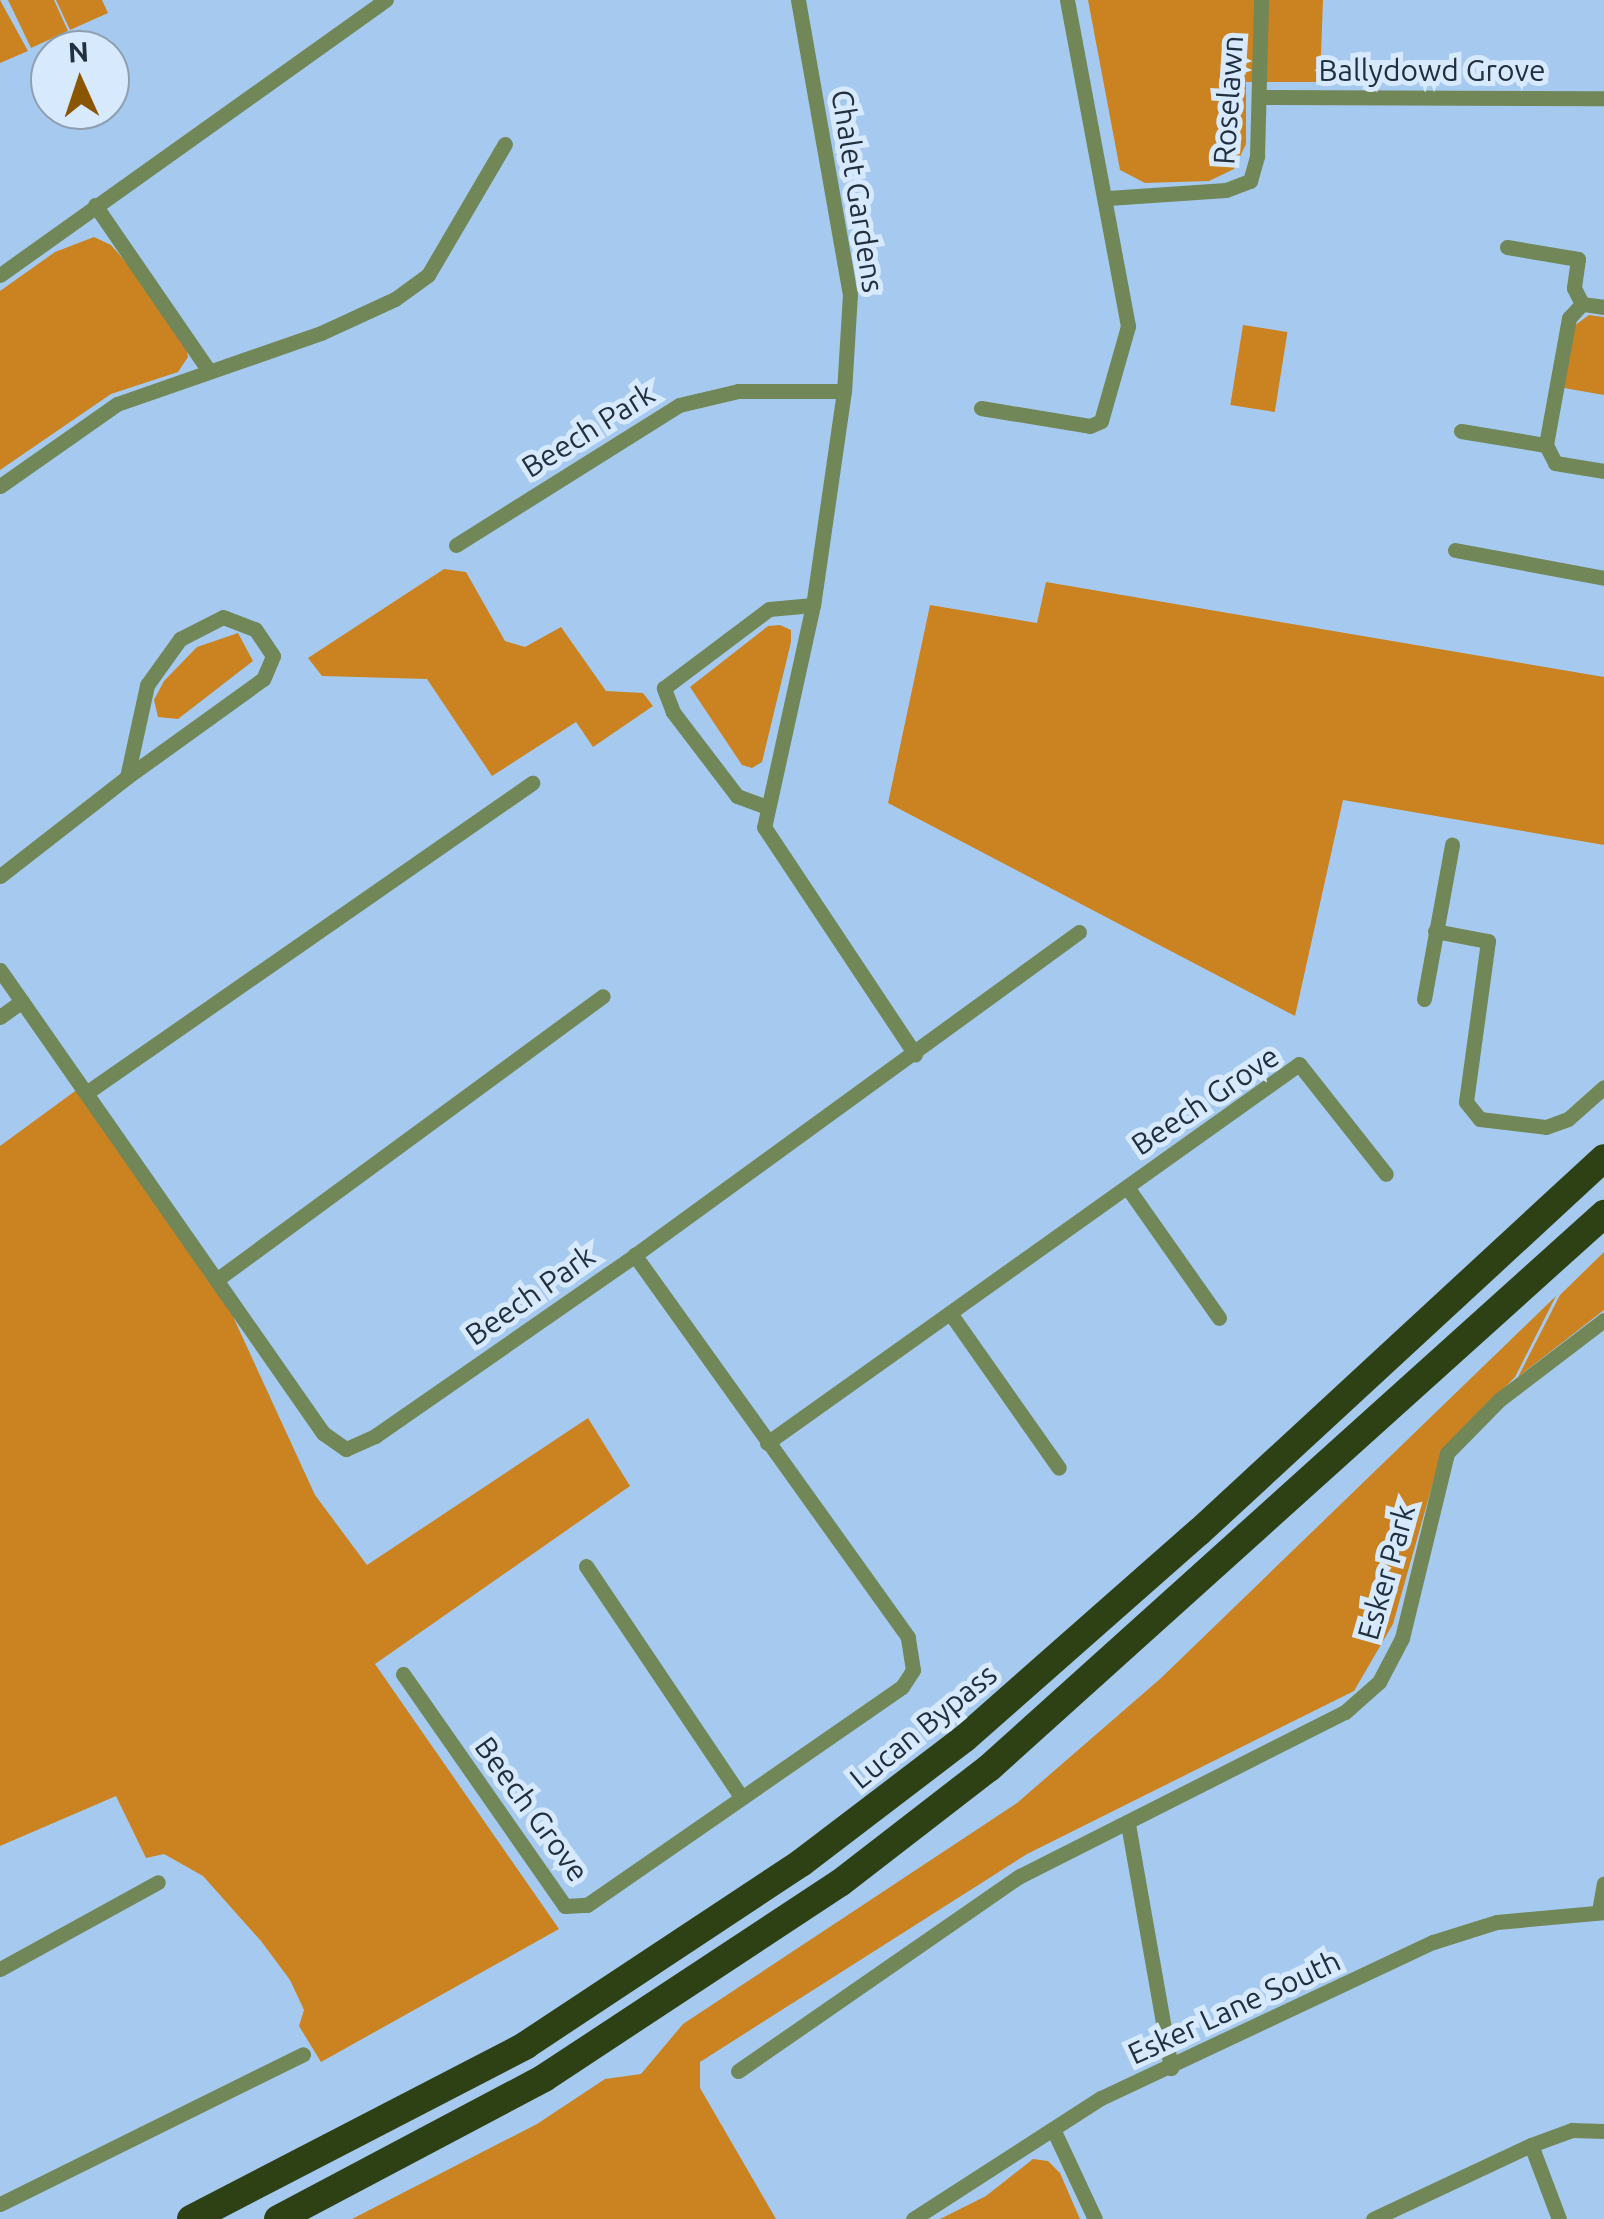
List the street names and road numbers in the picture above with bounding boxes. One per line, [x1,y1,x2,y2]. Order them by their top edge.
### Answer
street label: Roselawn [1206,34,1250,166]
street label: Ballydowd Grove [1318,52,1546,88]
street label: Chalet Gardens [824,87,892,295]
street label: Beech Park [515,375,661,485]
street label: Beech Grove [1124,1038,1286,1162]
street label: Beech Park [458,1237,602,1353]
street label: Esker Park [1350,1500,1422,1644]
street label: Lucan Bypass [842,1656,1004,1796]
street label: Beech Grove [467,1730,597,1888]
street label: Esker Lane South [1122,1942,1346,2072]

